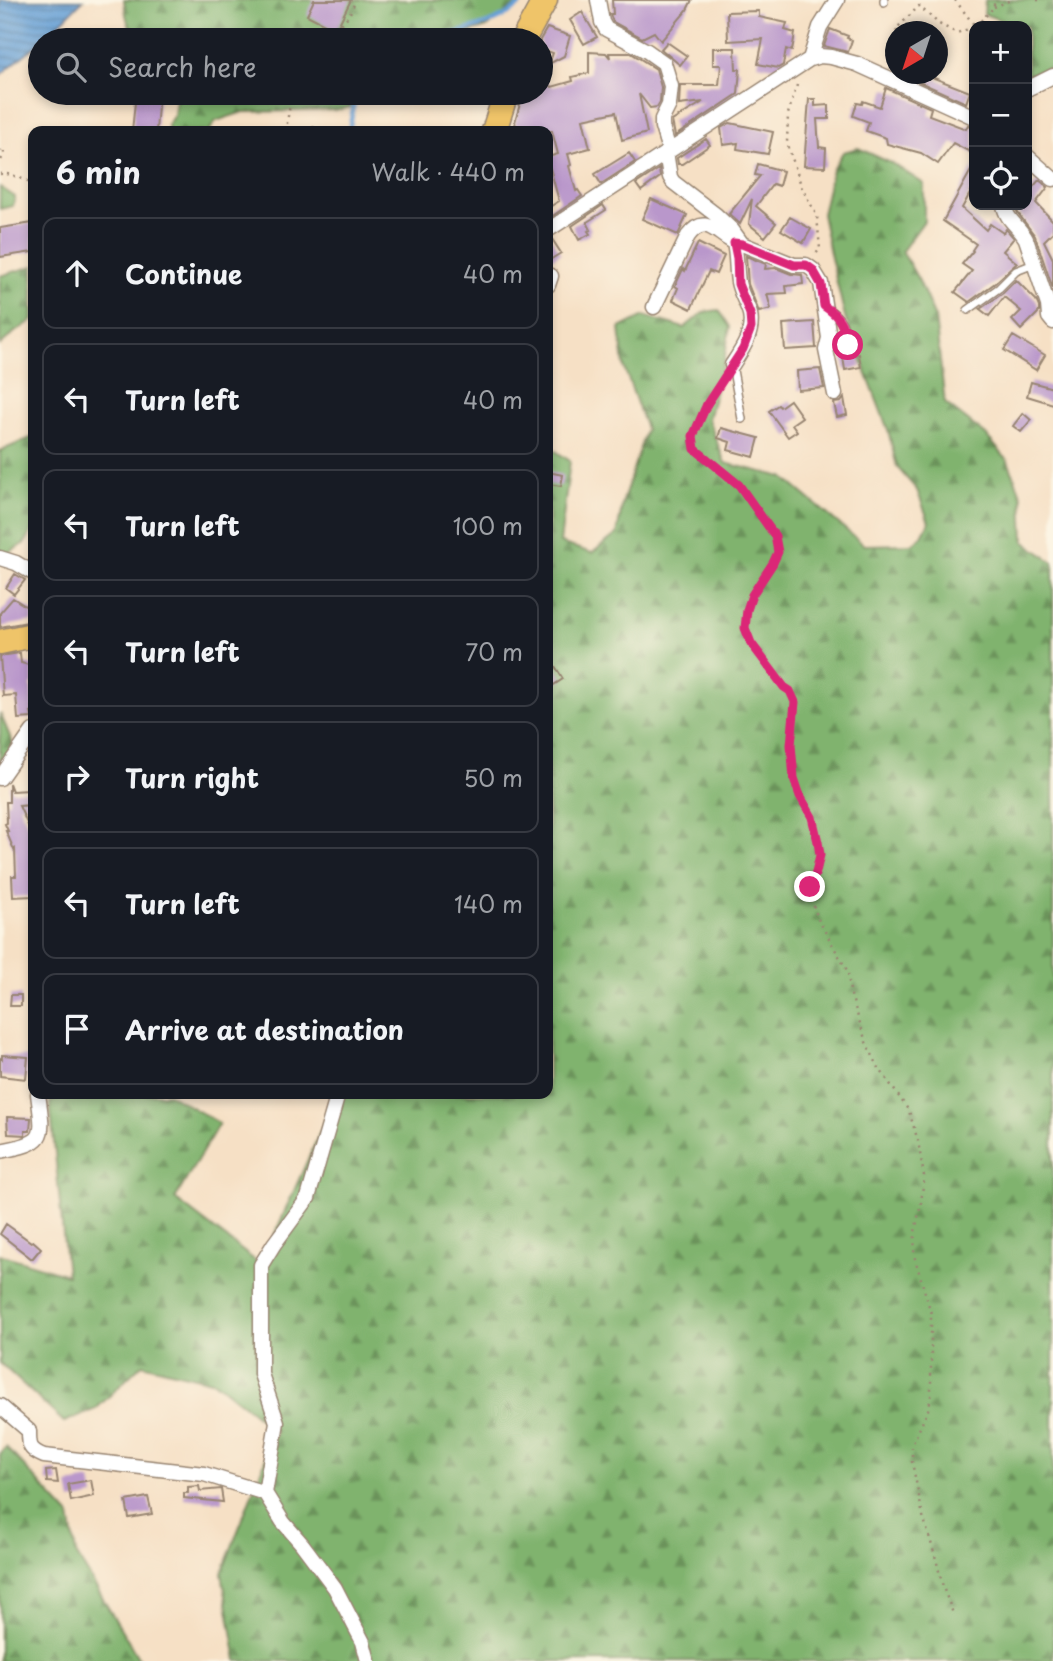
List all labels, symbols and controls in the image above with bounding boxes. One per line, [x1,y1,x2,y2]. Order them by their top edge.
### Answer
north arrow [885,21,948,84]
map controls [969,21,1032,210]
button: + [969,21,1032,84]
search box [28,28,553,105]
text: Search here [108,47,257,86]
icon: search [52,48,90,86]
button: − [969,84,1032,147]
button: locate [969,147,1032,210]
text: 6 min [56,149,141,194]
text: Walk · 440 m [372,154,525,189]
icon: ahead [58,254,96,292]
text: Continue [125,254,242,293]
text: 40 m [463,256,523,291]
route start [832,329,863,360]
icon: left [58,380,96,418]
text: Turn left [125,380,240,419]
text: 40 m [463,382,523,417]
icon: left [58,506,96,544]
text: Turn left [125,506,240,545]
text: 100 m [453,508,523,543]
icon: left [58,632,96,670]
text: Turn left [125,632,240,671]
text: 70 m [465,634,523,669]
icon: right [58,758,96,796]
text: Turn right [125,758,259,797]
text: 50 m [463,760,523,795]
route end [794,871,825,902]
icon: left [58,884,96,922]
text: Turn left [125,884,240,923]
text: 140 m [454,886,523,921]
icon: arrive [58,1010,96,1048]
text: Arrive at destination [125,1010,404,1049]

